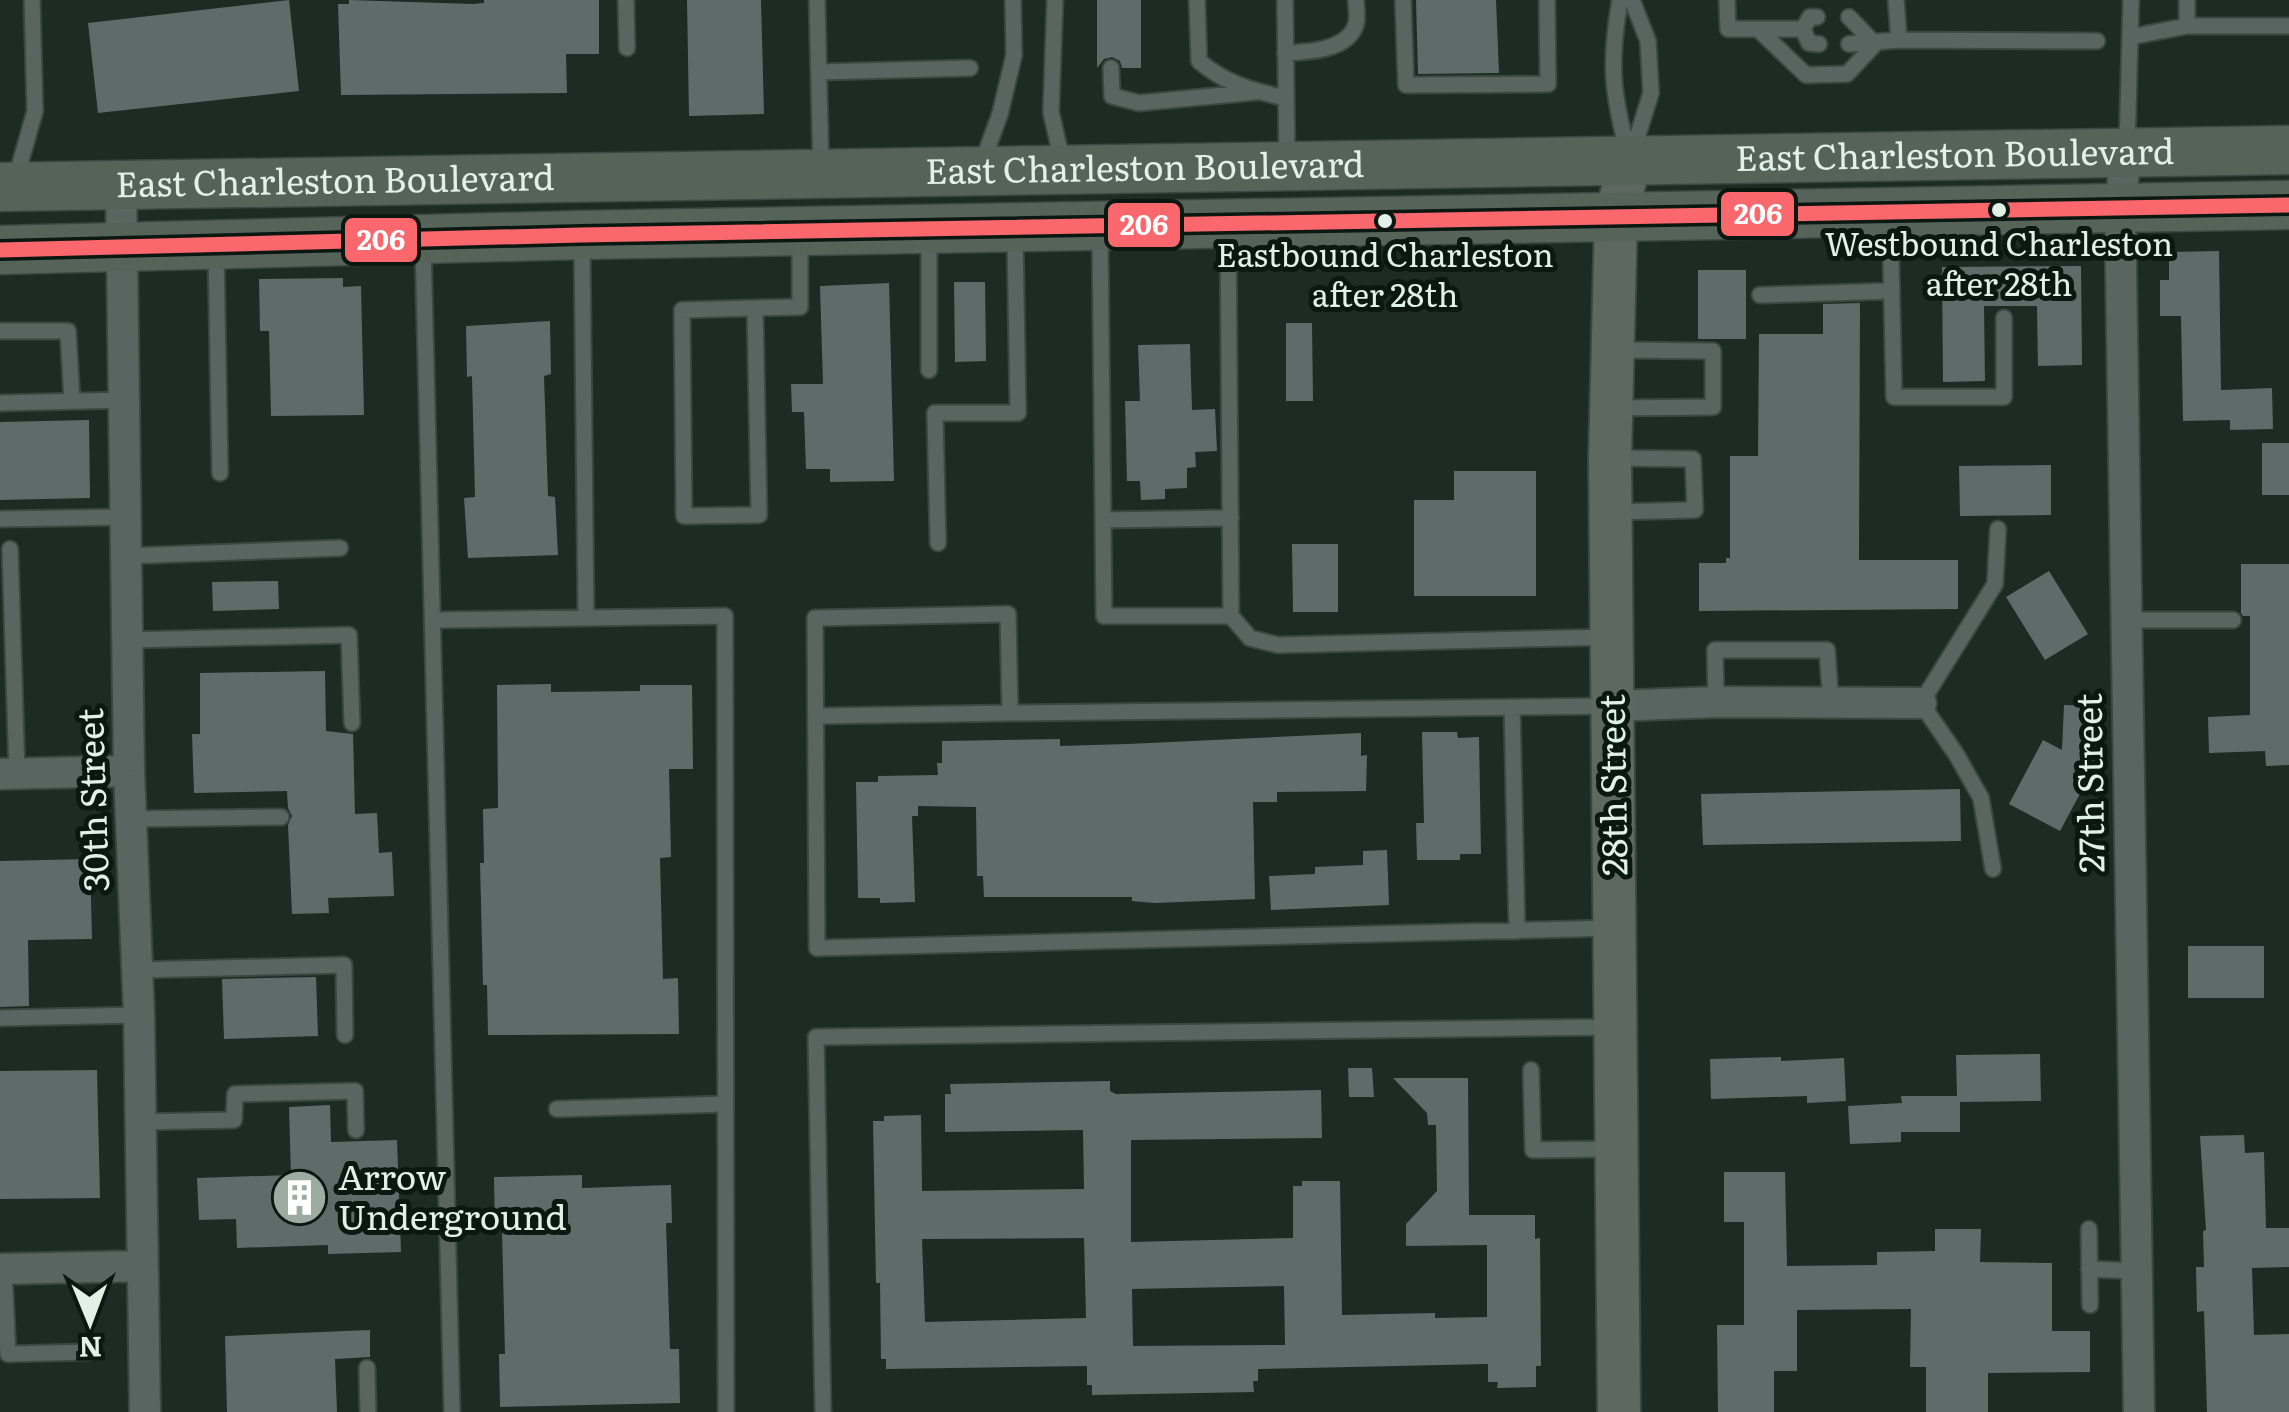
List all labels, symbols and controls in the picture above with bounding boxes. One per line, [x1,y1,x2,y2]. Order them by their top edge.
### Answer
street label: East Charleston Boulevard [1735,123,2175,182]
street label: East Charleston Boulevard [925,136,1365,195]
street label: East Charleston Boulevard [115,149,555,208]
line badge: 206 [1719,190,1796,238]
text: 206 [1734,191,1782,233]
marker: Westbound Charleston after 28th [1989,200,2009,220]
line badge: 206 [1106,201,1182,249]
text: 206 [1120,202,1168,244]
marker: Eastbound Charleston after 28th [1375,211,1395,231]
line badge: 206 [343,216,419,264]
text: 206 [357,217,405,259]
place label: Westbound Charleston after 28th [1825,218,2173,306]
place label: Eastbound Charleston after 28th [1216,229,1554,317]
street label: 27th Street [2060,693,2116,873]
street label: 28th Street [1583,694,1639,876]
street label: 30th Street [62,707,120,893]
place label: Arrow Underground [338,1149,567,1241]
building icon: Arrow Underground [269,1168,329,1228]
north arrow [40,1272,140,1372]
text: N [78,1328,103,1370]

